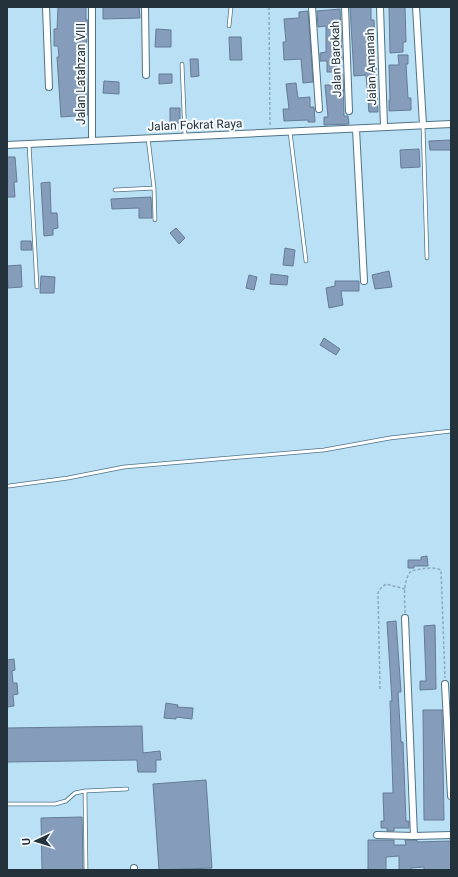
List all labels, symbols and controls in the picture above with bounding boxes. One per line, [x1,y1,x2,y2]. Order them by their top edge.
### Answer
street label: Jalan Barokah [328,21,344,97]
street label: Jalan Latahzan VIII [74,23,88,125]
street label: Jalan Amanah [363,28,379,106]
street label: Jalan Fokrat Raya [147,116,243,134]
north arrow [16,821,56,861]
text: U [20,838,33,846]

